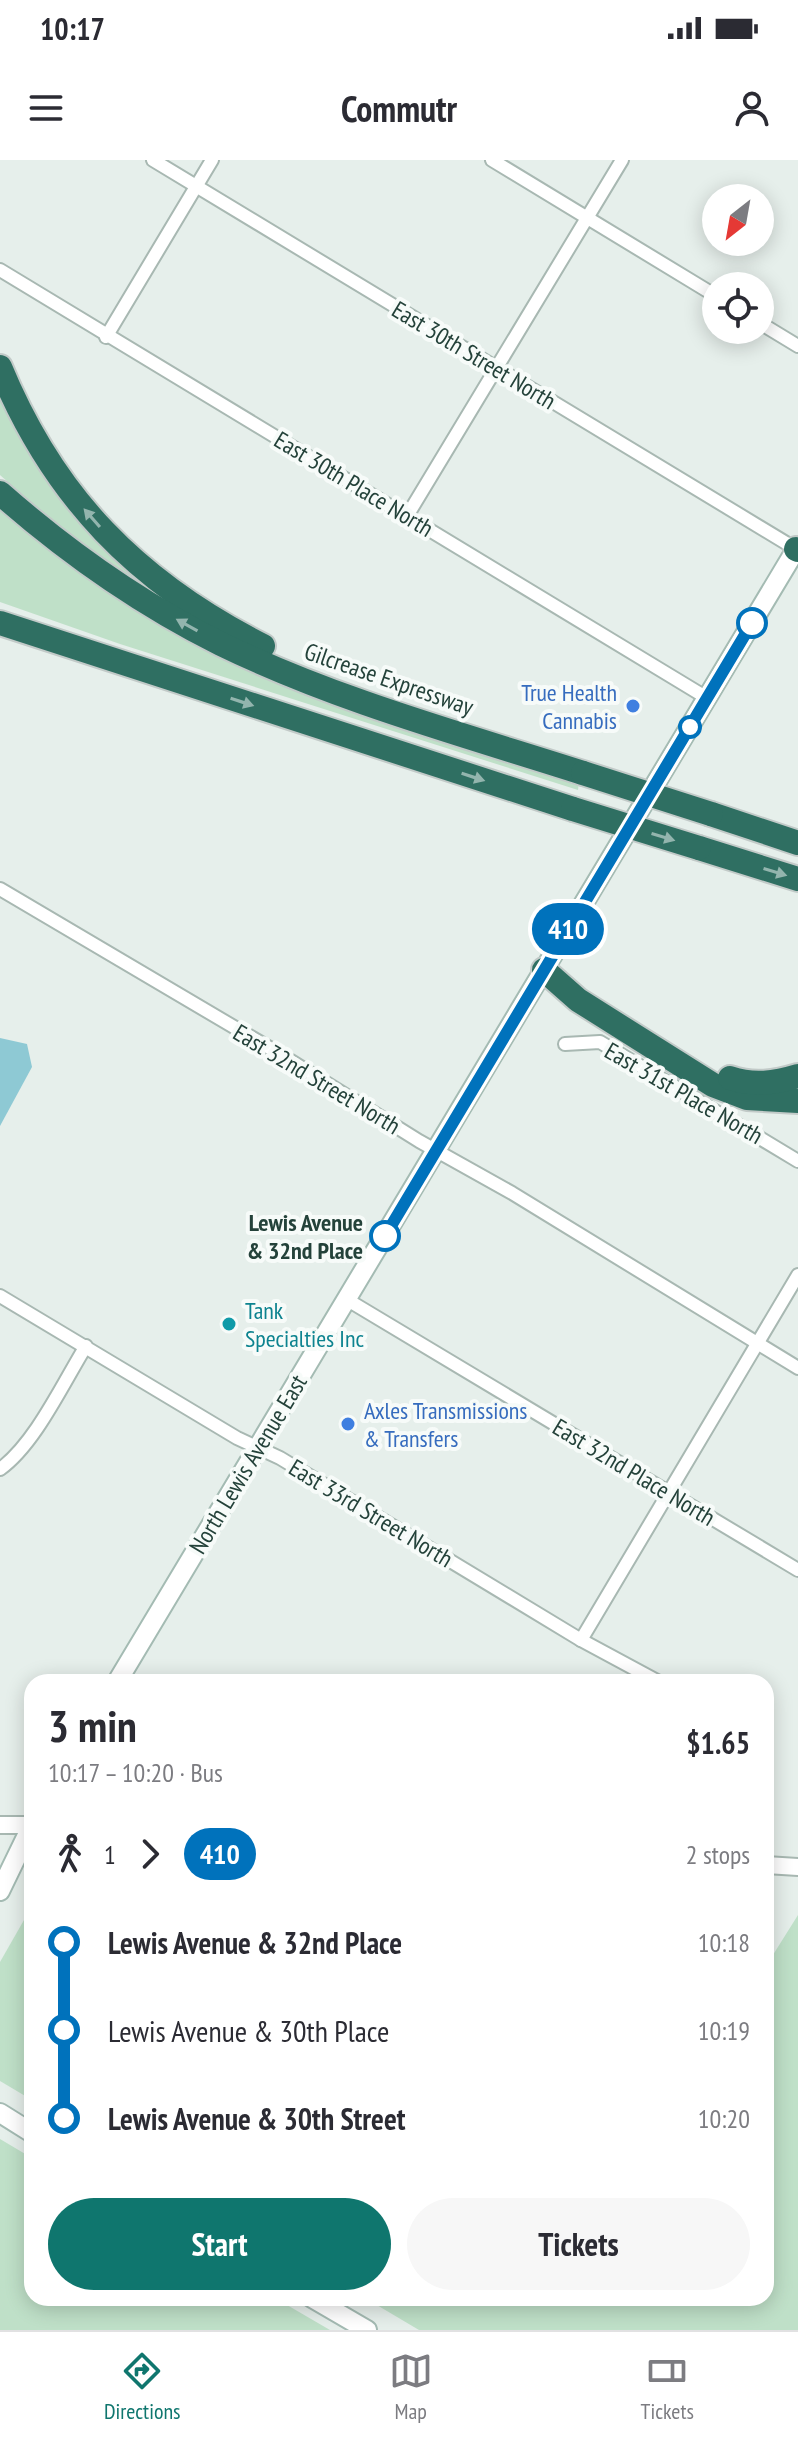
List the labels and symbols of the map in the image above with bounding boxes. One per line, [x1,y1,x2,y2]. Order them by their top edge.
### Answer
north arrow [702,184,774,256]
street label: East 30th Street North [386,294,562,416]
street label: East 30th Place North [269,424,439,544]
one-way arrow [84,509,101,529]
unlabelled marker [737,608,767,638]
one-way arrow [176,619,198,633]
street label: Gilcrease Expressway [301,636,477,722]
place label: True Health Cannabis [521,677,617,736]
one-way arrow [231,696,255,709]
marker: True Health Cannabis [624,697,642,715]
unlabelled marker [679,716,701,738]
one-way arrow [462,771,486,783]
one-way arrow [651,831,675,844]
one-way arrow [764,866,788,879]
line badge: 410 [522,903,614,955]
street label: East 32nd Street North [228,1017,406,1141]
street label: East 31st Place North [599,1035,769,1151]
place label: Lewis Avenue & 32nd Place [247,1207,363,1266]
marker: Lewis Avenue & 32nd Place [370,1221,400,1251]
place label: Tank Specialties Inc [245,1295,364,1354]
marker: Tank Specialties Inc [220,1315,238,1333]
street label: North Lewis Avenue East [182,1368,314,1559]
place label: Axles Transmissions & Transfers [364,1395,527,1454]
street label: East 32nd Place North [547,1411,721,1533]
marker: Axles Transmissions & Transfers [339,1415,357,1433]
street label: East 33rd Street North [283,1452,459,1574]

